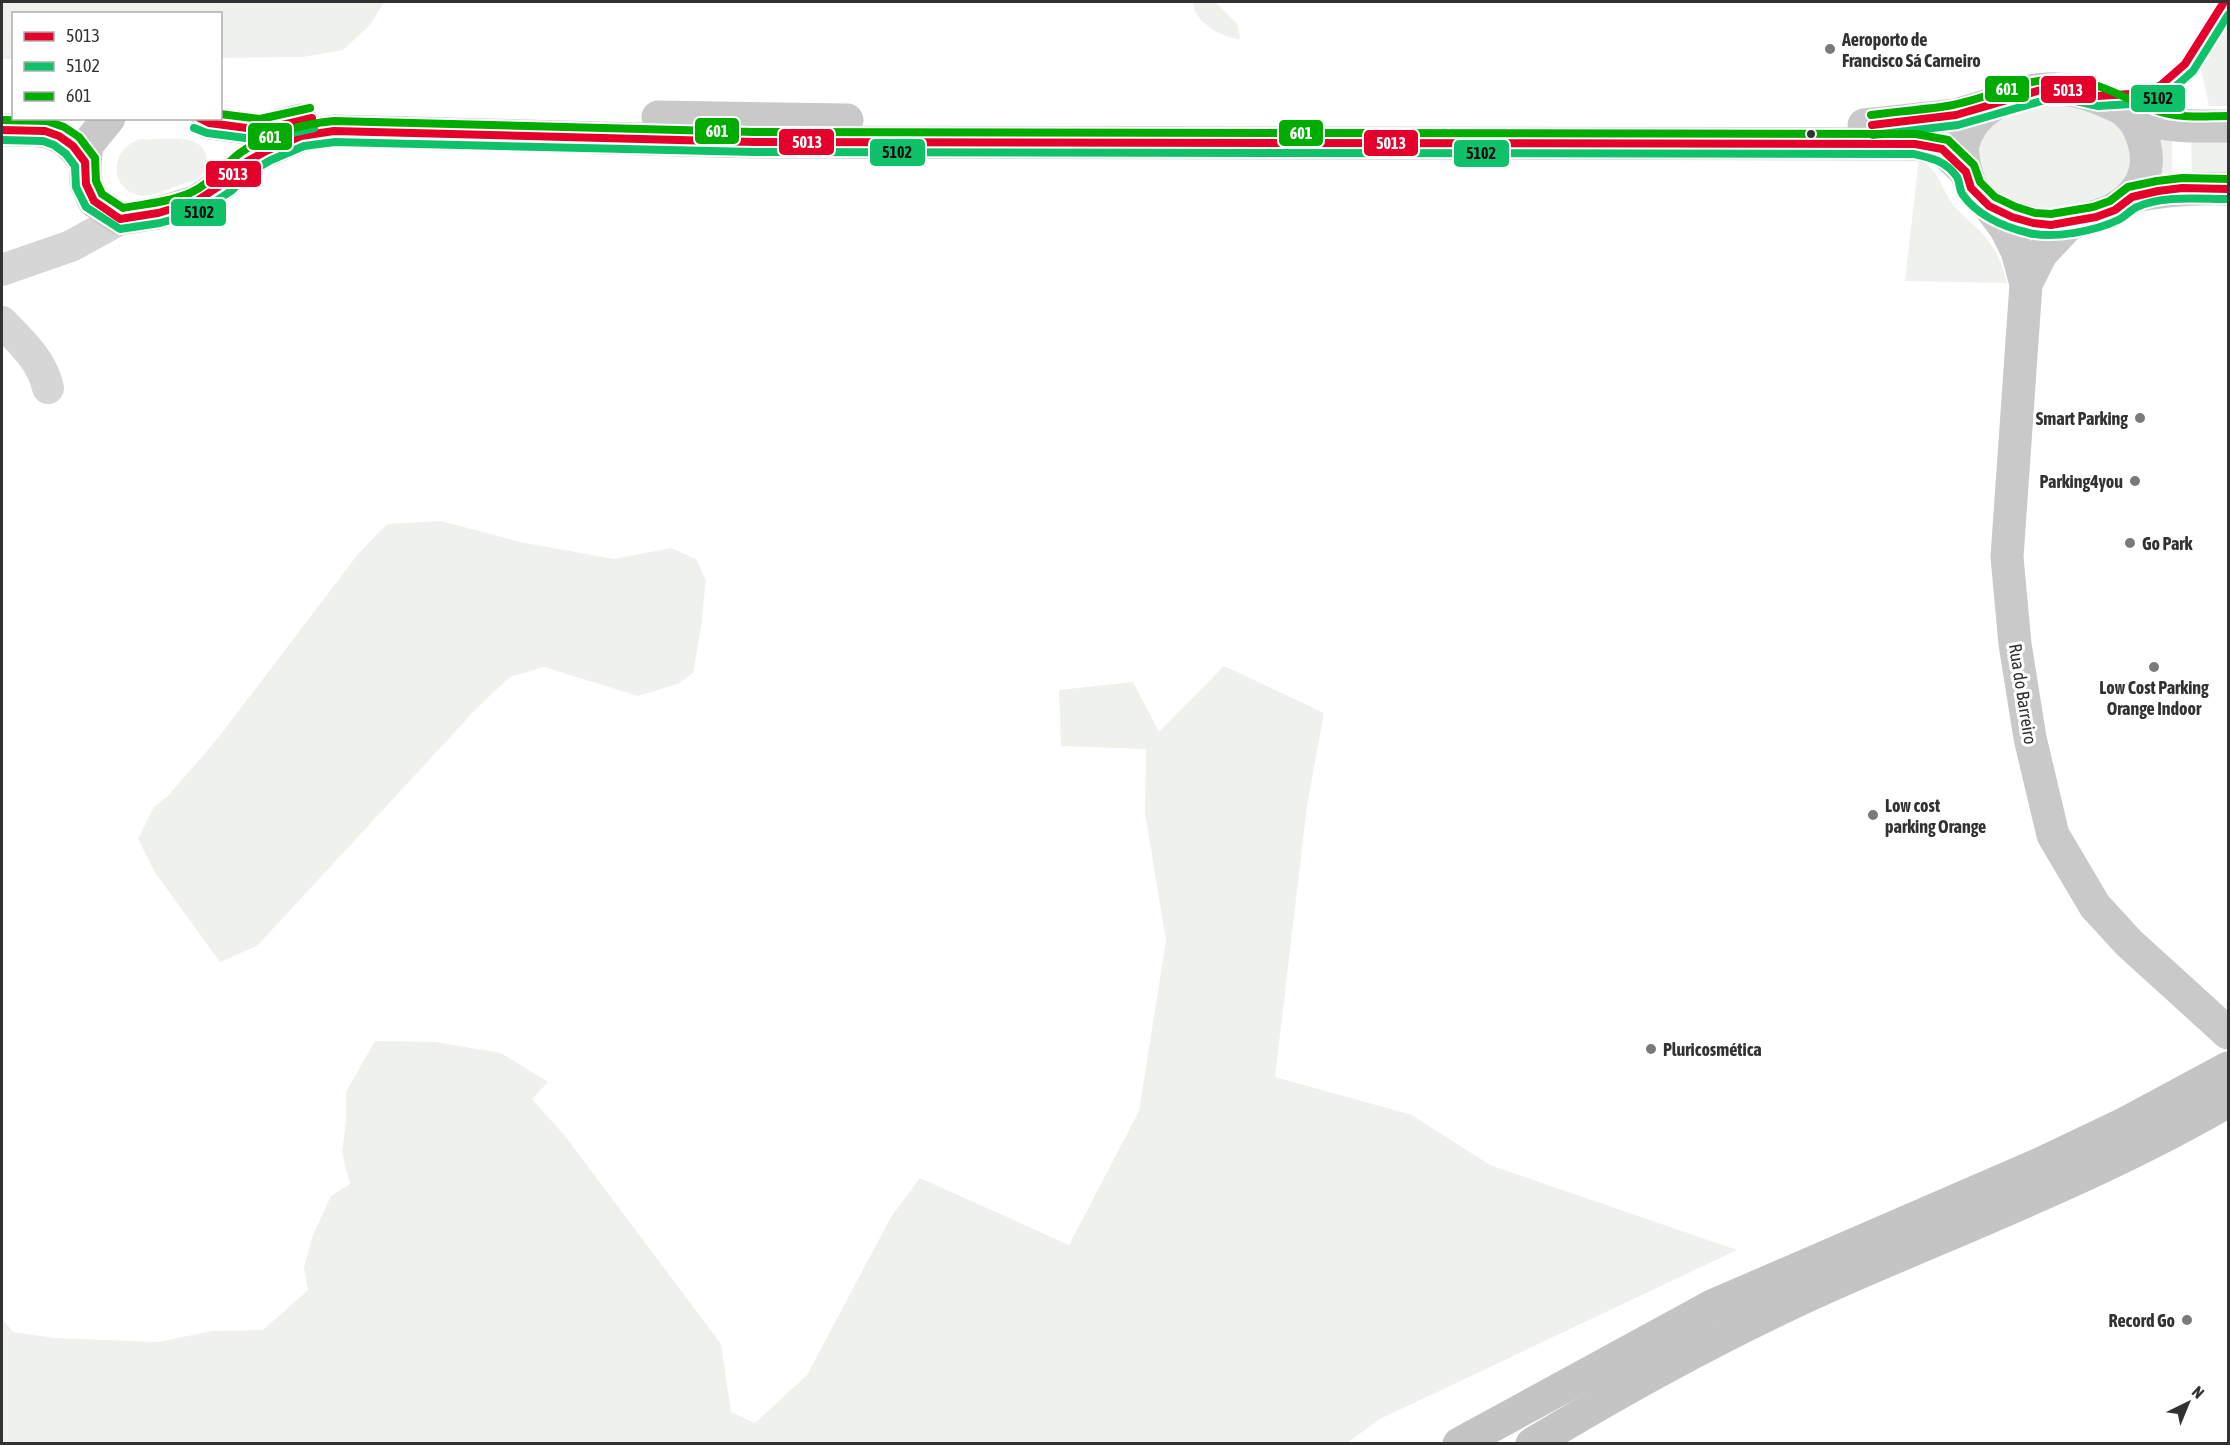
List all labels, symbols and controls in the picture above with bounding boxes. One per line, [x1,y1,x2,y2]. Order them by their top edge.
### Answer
legend [12,12,222,120]
text: 5013 [66,25,100,46]
place label: Aeroporto de Francisco Sá Carneiro [1841,29,1981,71]
marker: Aeroporto de Francisco Sá Carneiro [1823,42,1837,56]
text: 5102 [66,55,100,76]
line badge: 601 [1984,75,2030,103]
line badge: 5013 [2040,75,2097,104]
text: 601 [1996,80,2019,98]
text: 5013 [2053,81,2083,99]
line badge: 5102 [2130,84,2186,113]
text: 601 [66,85,91,106]
text: 5102 [2143,89,2173,107]
line badge: 601 [694,117,740,145]
line badge: 601 [1278,119,1324,147]
line badge: 601 [247,122,293,151]
text: 601 [706,122,729,140]
text: 601 [1290,124,1313,142]
text: 601 [259,128,282,146]
line badge: 5013 [778,128,835,156]
unlabelled marker [1805,128,1817,140]
line badge: 5013 [1363,129,1419,157]
text: 5013 [792,133,822,151]
text: 5013 [1376,134,1406,152]
line badge: 5102 [869,138,926,167]
line badge: 5102 [1453,139,1510,168]
text: 5102 [882,143,912,161]
text: 5102 [1466,144,1496,162]
line badge: 5013 [205,160,262,188]
text: 5013 [218,165,248,183]
line badge: 5102 [170,198,227,227]
text: 5102 [184,203,214,221]
place label: Smart Parking [2036,408,2128,429]
marker: Smart Parking [2133,411,2147,425]
place label: Parking4you [2040,471,2123,492]
marker: Parking4you [2128,474,2142,488]
place label: Go Park [2142,533,2194,554]
marker: Go Park [2123,536,2137,550]
street label: Rua do Barreiro [2005,642,2041,746]
marker: Low Cost Parking Orange Indoor [2147,660,2161,674]
place label: Low Cost Parking Orange Indoor [2099,677,2209,719]
place label: Low cost parking Orange [1885,795,1986,837]
marker: Low cost parking Orange [1866,808,1880,822]
place label: Pluricosmética [1663,1039,1762,1060]
marker: Pluricosmética [1644,1042,1658,1056]
place label: Record Go [2108,1310,2175,1331]
marker: Record Go [2180,1313,2194,1327]
north arrow [2158,1373,2218,1433]
text: N [2189,1382,2208,1402]

